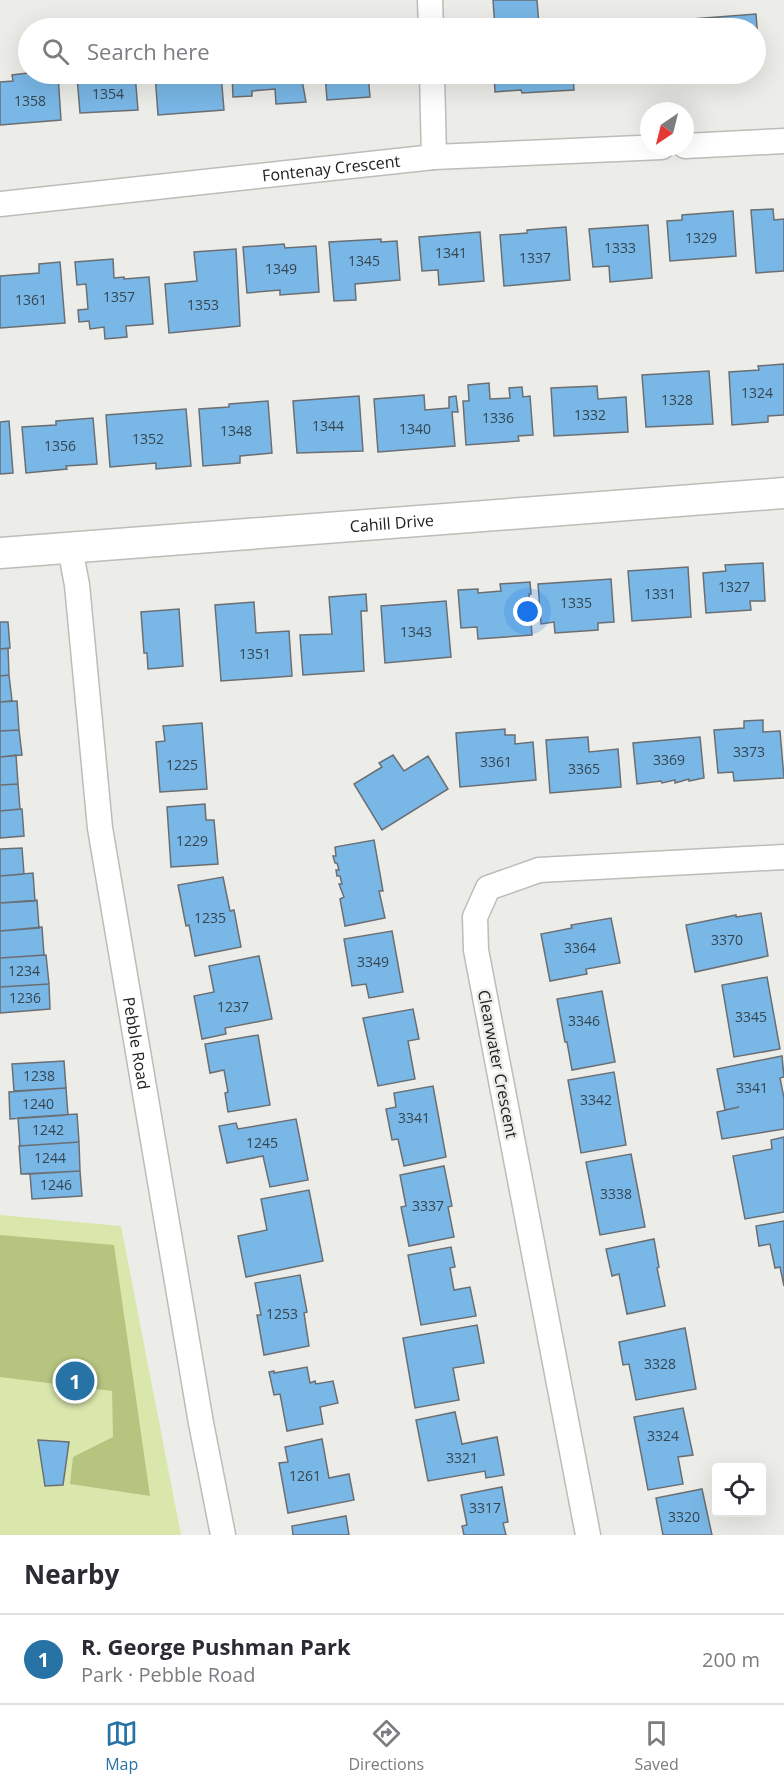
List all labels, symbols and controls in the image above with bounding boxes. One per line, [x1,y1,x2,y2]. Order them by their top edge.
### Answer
search box [18,18,766,84]
icon: search [39,35,72,68]
text: Search here [87,36,210,66]
house number: 1354 [92,84,124,103]
house number: 1358 [14,91,46,110]
north arrow [640,102,694,156]
street label: Fontenay Crescent [261,150,401,187]
house number: 1329 [685,228,717,247]
house number: 1333 [604,238,636,257]
house number: 1341 [435,243,467,262]
house number: 1337 [519,248,551,267]
house number: 1345 [348,251,380,270]
house number: 1349 [265,259,297,278]
house number: 1357 [103,287,135,306]
house number: 1361 [15,290,47,309]
house number: 1353 [187,295,219,314]
house number: 1324 [741,383,773,402]
house number: 1328 [661,390,693,409]
house number: 1332 [574,405,606,424]
house number: 1336 [482,408,514,427]
house number: 1344 [312,416,344,435]
house number: 1340 [399,419,431,438]
house number: 1348 [220,421,252,440]
house number: 1352 [132,429,164,448]
house number: 1356 [44,436,76,455]
street label: Cahill Drive [349,509,435,537]
house number: 1327 [718,577,750,596]
house number: 1331 [644,584,676,603]
house number: 1335 [560,593,592,612]
your location [513,597,542,626]
house number: 1343 [400,622,432,641]
house number: 1351 [239,644,271,663]
house number: 3373 [733,742,765,761]
house number: 3369 [653,750,685,769]
house number: 3361 [480,752,512,771]
house number: 1225 [166,755,198,774]
house number: 3365 [568,759,600,778]
house number: 1229 [176,831,208,850]
house number: 1235 [194,908,226,927]
house number: 3370 [711,930,743,949]
house number: 3364 [564,938,596,957]
house number: 3349 [357,952,389,971]
house number: 1234 [8,961,40,980]
house number: 1236 [9,988,41,1007]
street label: Clearwater Crescent [473,988,523,1140]
street label: Pebble Road [118,995,155,1091]
house number: 1237 [217,997,249,1016]
house number: 3345 [735,1007,767,1026]
house number: 3346 [568,1011,600,1030]
house number: 1238 [23,1066,55,1085]
house number: 3341 [736,1078,768,1097]
house number: 3342 [580,1090,612,1109]
house number: 1240 [22,1094,54,1113]
house number: 3341 [398,1108,430,1127]
house number: 1242 [32,1120,64,1139]
house number: 1245 [246,1133,278,1152]
house number: 1244 [34,1148,66,1167]
house number: 1246 [40,1175,72,1194]
house number: 3338 [600,1184,632,1203]
house number: 3337 [412,1196,444,1215]
house number: 1253 [266,1304,298,1323]
house number: 3328 [644,1354,676,1373]
pin: 1 [56,1358,94,1404]
house number: 3324 [647,1426,679,1445]
house number: 3321 [446,1448,478,1467]
map controls [712,1463,766,1517]
button: locate [712,1463,766,1517]
house number: 1261 [289,1466,321,1485]
house number: 3317 [469,1498,501,1517]
house number: 3320 [668,1507,700,1526]
text: Nearby [24,1556,119,1592]
text: R. George Pushman Park [81,1631,351,1661]
text: 1 [38,1646,49,1673]
text: 200 m [702,1646,760,1673]
text: Park · Pebble Road [81,1661,255,1688]
tab: Map [105,1717,138,1775]
tab: Directions [349,1717,424,1775]
tab: Saved [634,1717,679,1775]

